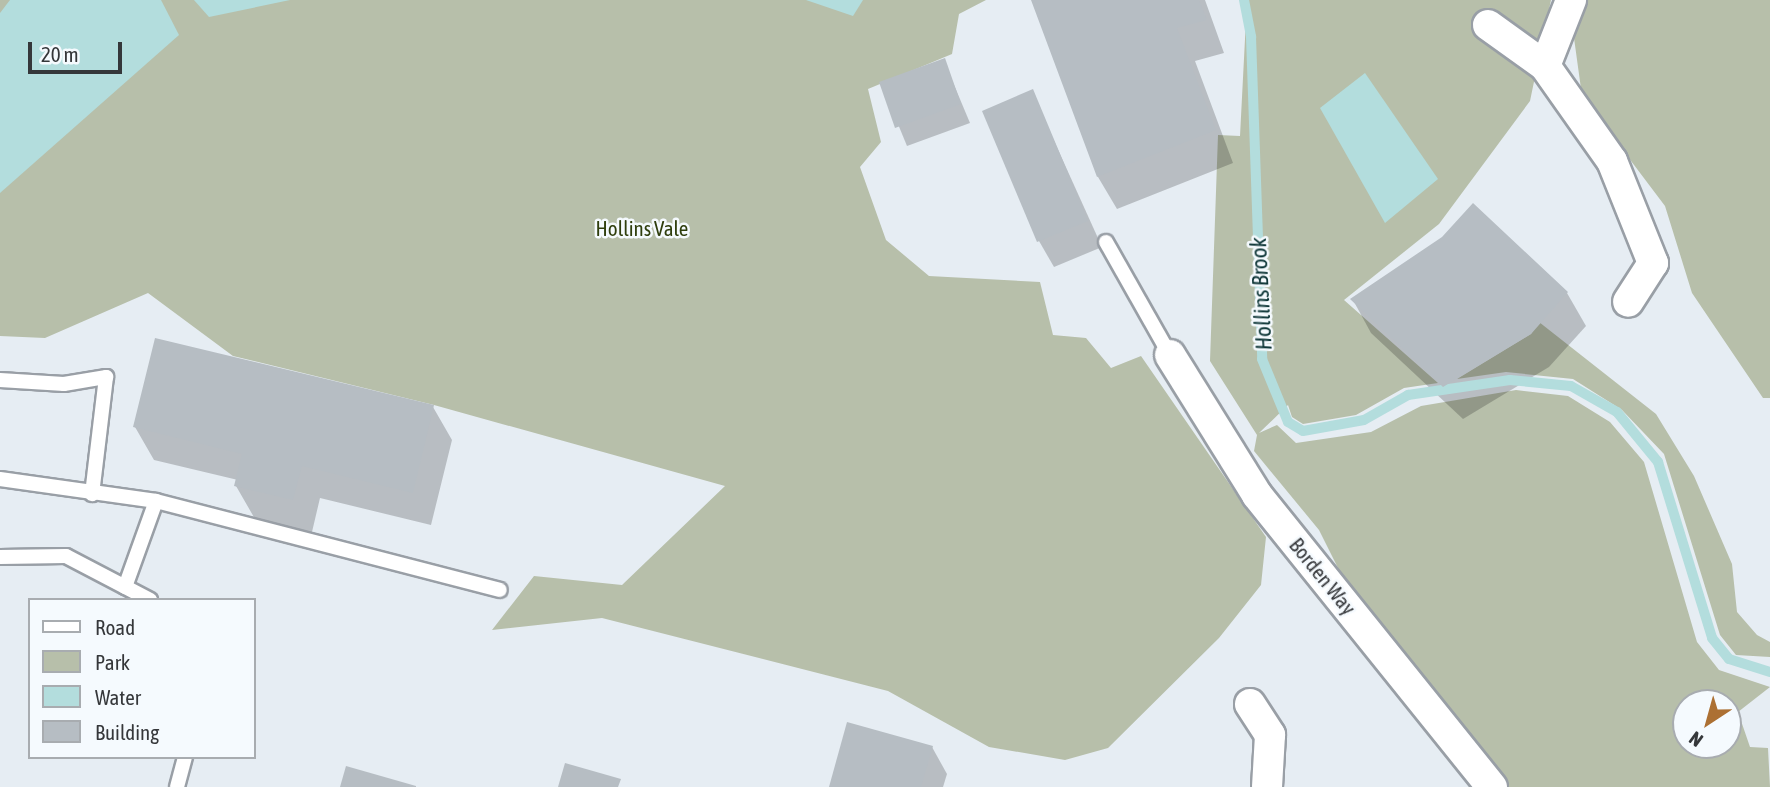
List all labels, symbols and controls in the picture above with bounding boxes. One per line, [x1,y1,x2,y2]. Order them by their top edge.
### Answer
scale bar [32,28,126,72]
text: 20 m [41,42,79,66]
park label: Hollins Vale [596,215,688,241]
water label: Hollins Brook [1244,237,1278,351]
street label: Borden Way [1284,532,1362,620]
legend [28,598,256,759]
text: Road [95,615,135,639]
text: Park [95,650,130,674]
text: Water [95,685,141,709]
north arrow [1672,689,1742,759]
text: Building [95,720,159,744]
text: N [1685,727,1707,752]

